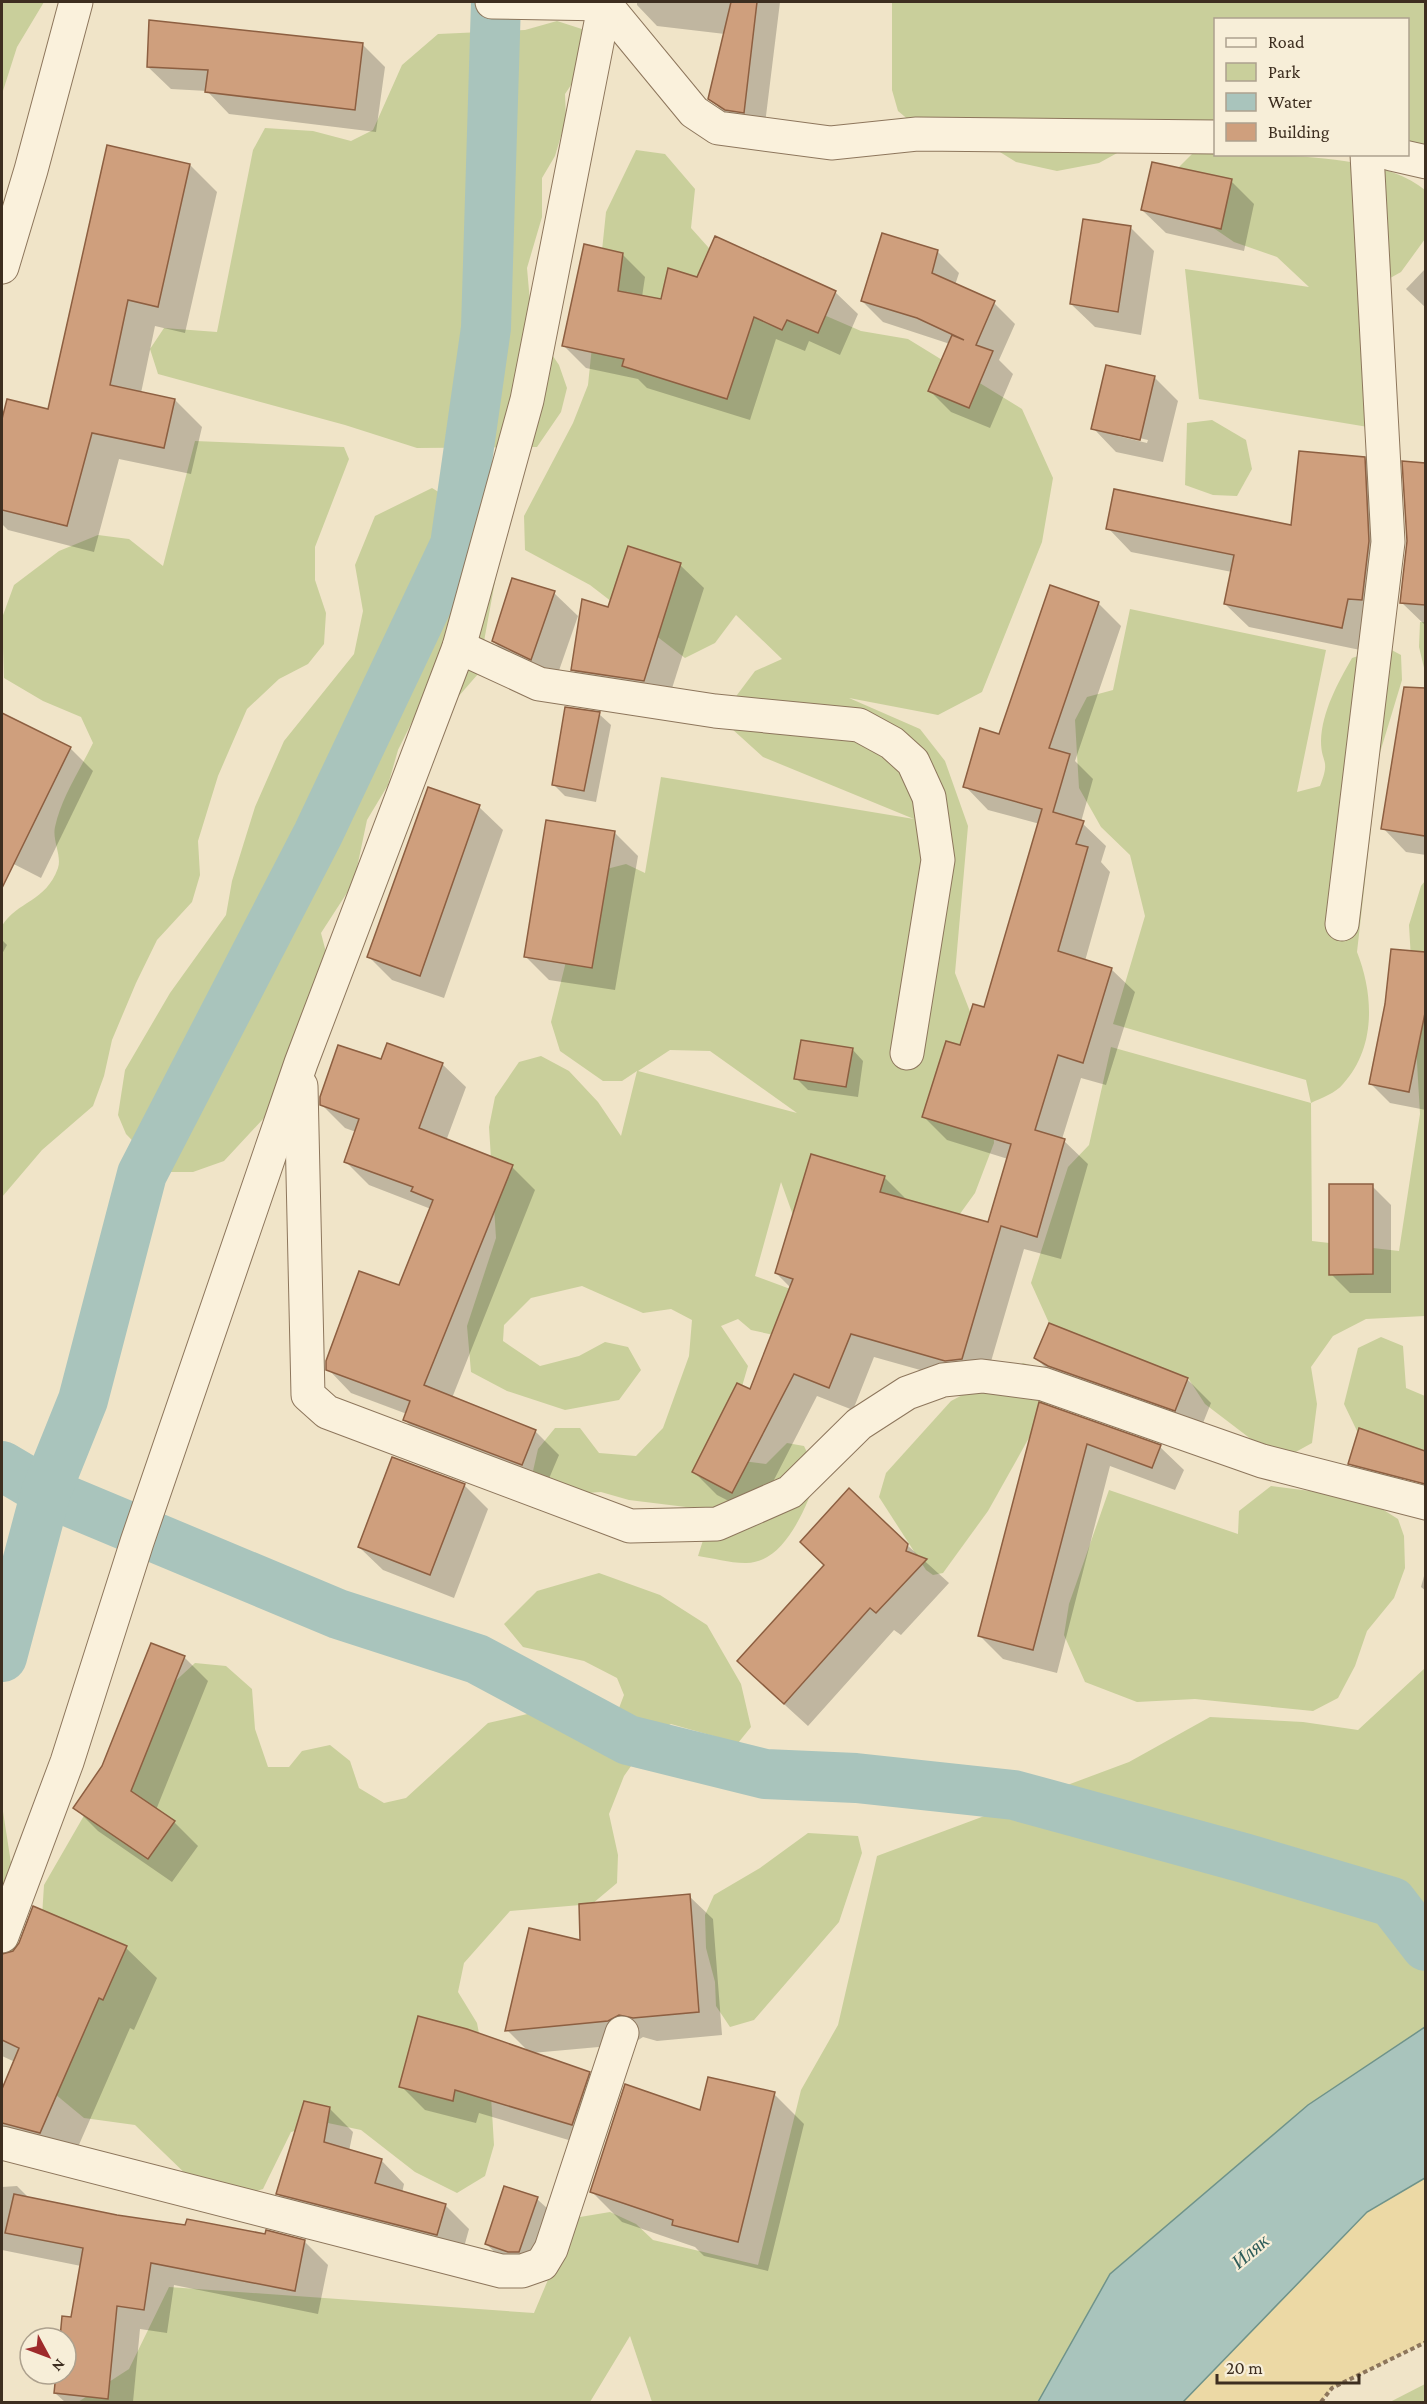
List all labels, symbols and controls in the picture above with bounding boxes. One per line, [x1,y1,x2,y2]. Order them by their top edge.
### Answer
legend [1214,18,1409,156]
text: Road [1268,32,1305,52]
text: Park [1268,62,1300,82]
text: Water [1268,92,1313,112]
text: Building [1268,122,1330,142]
water label: Иляк [1226,2229,1274,2274]
north arrow [18,2326,78,2386]
scale bar [1217,2347,1360,2385]
text: N [49,2356,69,2375]
text: 20 m [1226,2358,1263,2378]

